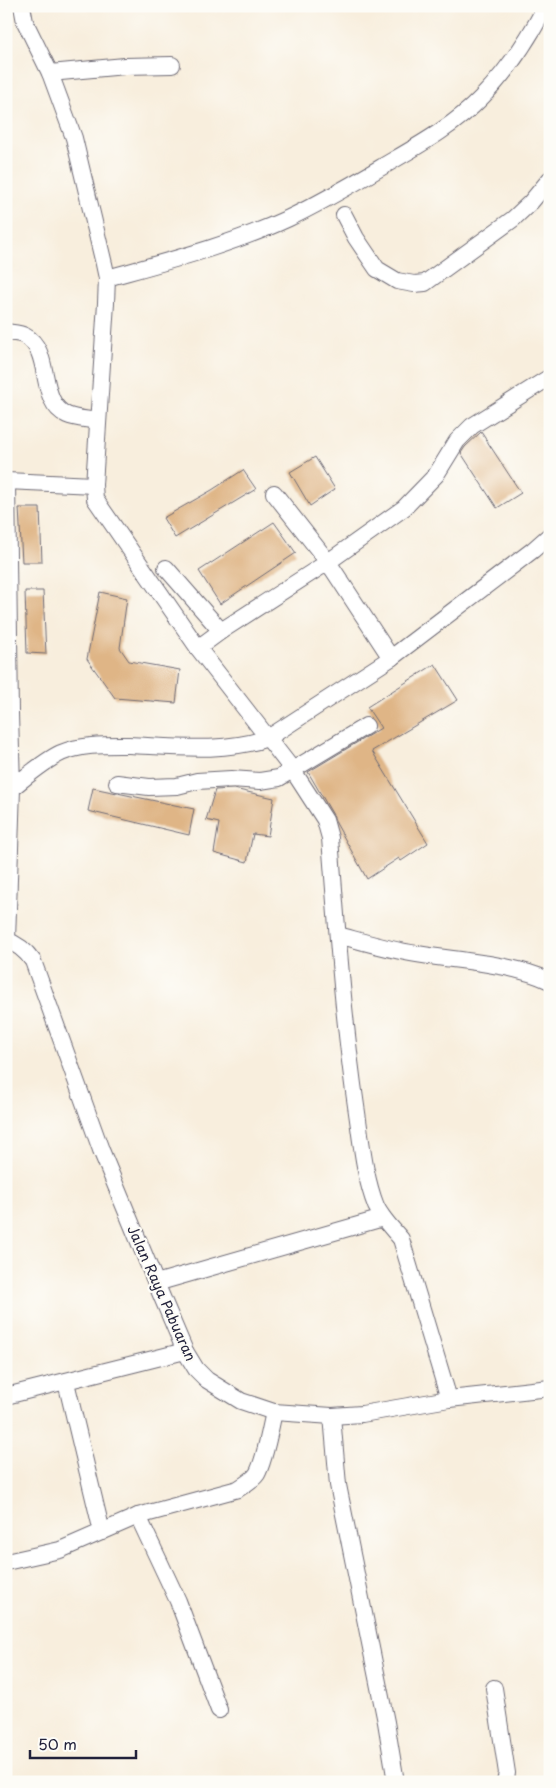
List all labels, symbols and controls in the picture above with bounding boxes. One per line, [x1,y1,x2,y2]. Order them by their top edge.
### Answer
street label: Jalan Raya Pabuaran [123,1222,201,1364]
scale bar [30,1728,136,1760]
text: 50 m [38,1732,77,1755]

